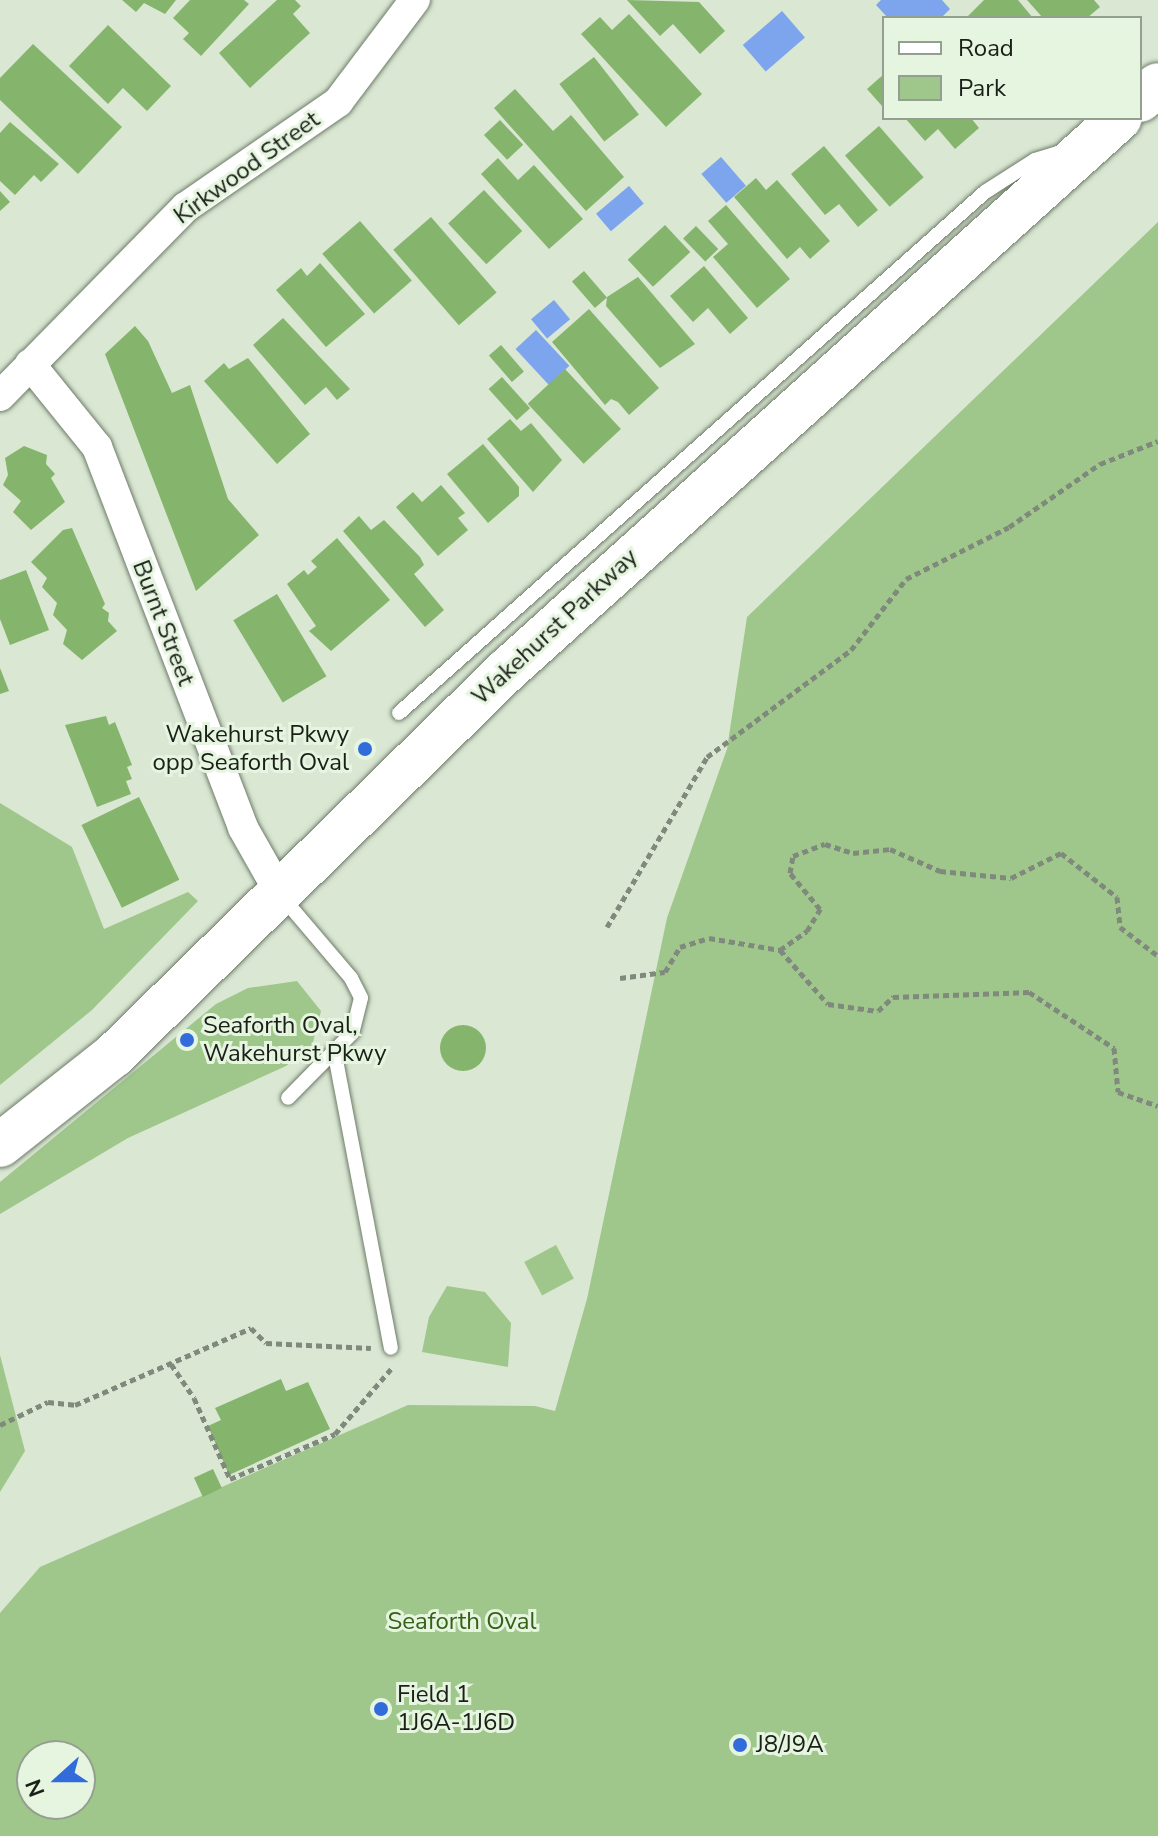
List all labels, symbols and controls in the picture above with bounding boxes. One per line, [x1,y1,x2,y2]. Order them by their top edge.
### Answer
legend [882,16,1142,120]
text: Road [958,32,1014,64]
text: Park [958,72,1006,104]
street label: Kirkwood Street [169,105,325,231]
street label: Wakehurst Parkway [466,543,644,711]
street label: Burnt Street [126,556,200,690]
place label: Wakehurst Pkwy opp Seaforth Oval [152,721,349,777]
marker: Wakehurst Pkwy opp Seaforth Oval [356,740,374,758]
place label: Seaforth Oval, Wakehurst Pkwy [203,1012,387,1068]
marker: Seaforth Oval, Wakehurst Pkwy [178,1031,196,1049]
park label: Seaforth Oval [387,1608,537,1636]
place label: Field 1 1J6A-1J6D [397,1681,515,1737]
marker: Field 1 1J6A-1J6D [372,1700,390,1718]
place label: J8/J9A [756,1731,824,1759]
marker: J8/J9A [731,1736,749,1754]
north arrow [16,1740,96,1820]
text: N [19,1775,52,1801]

